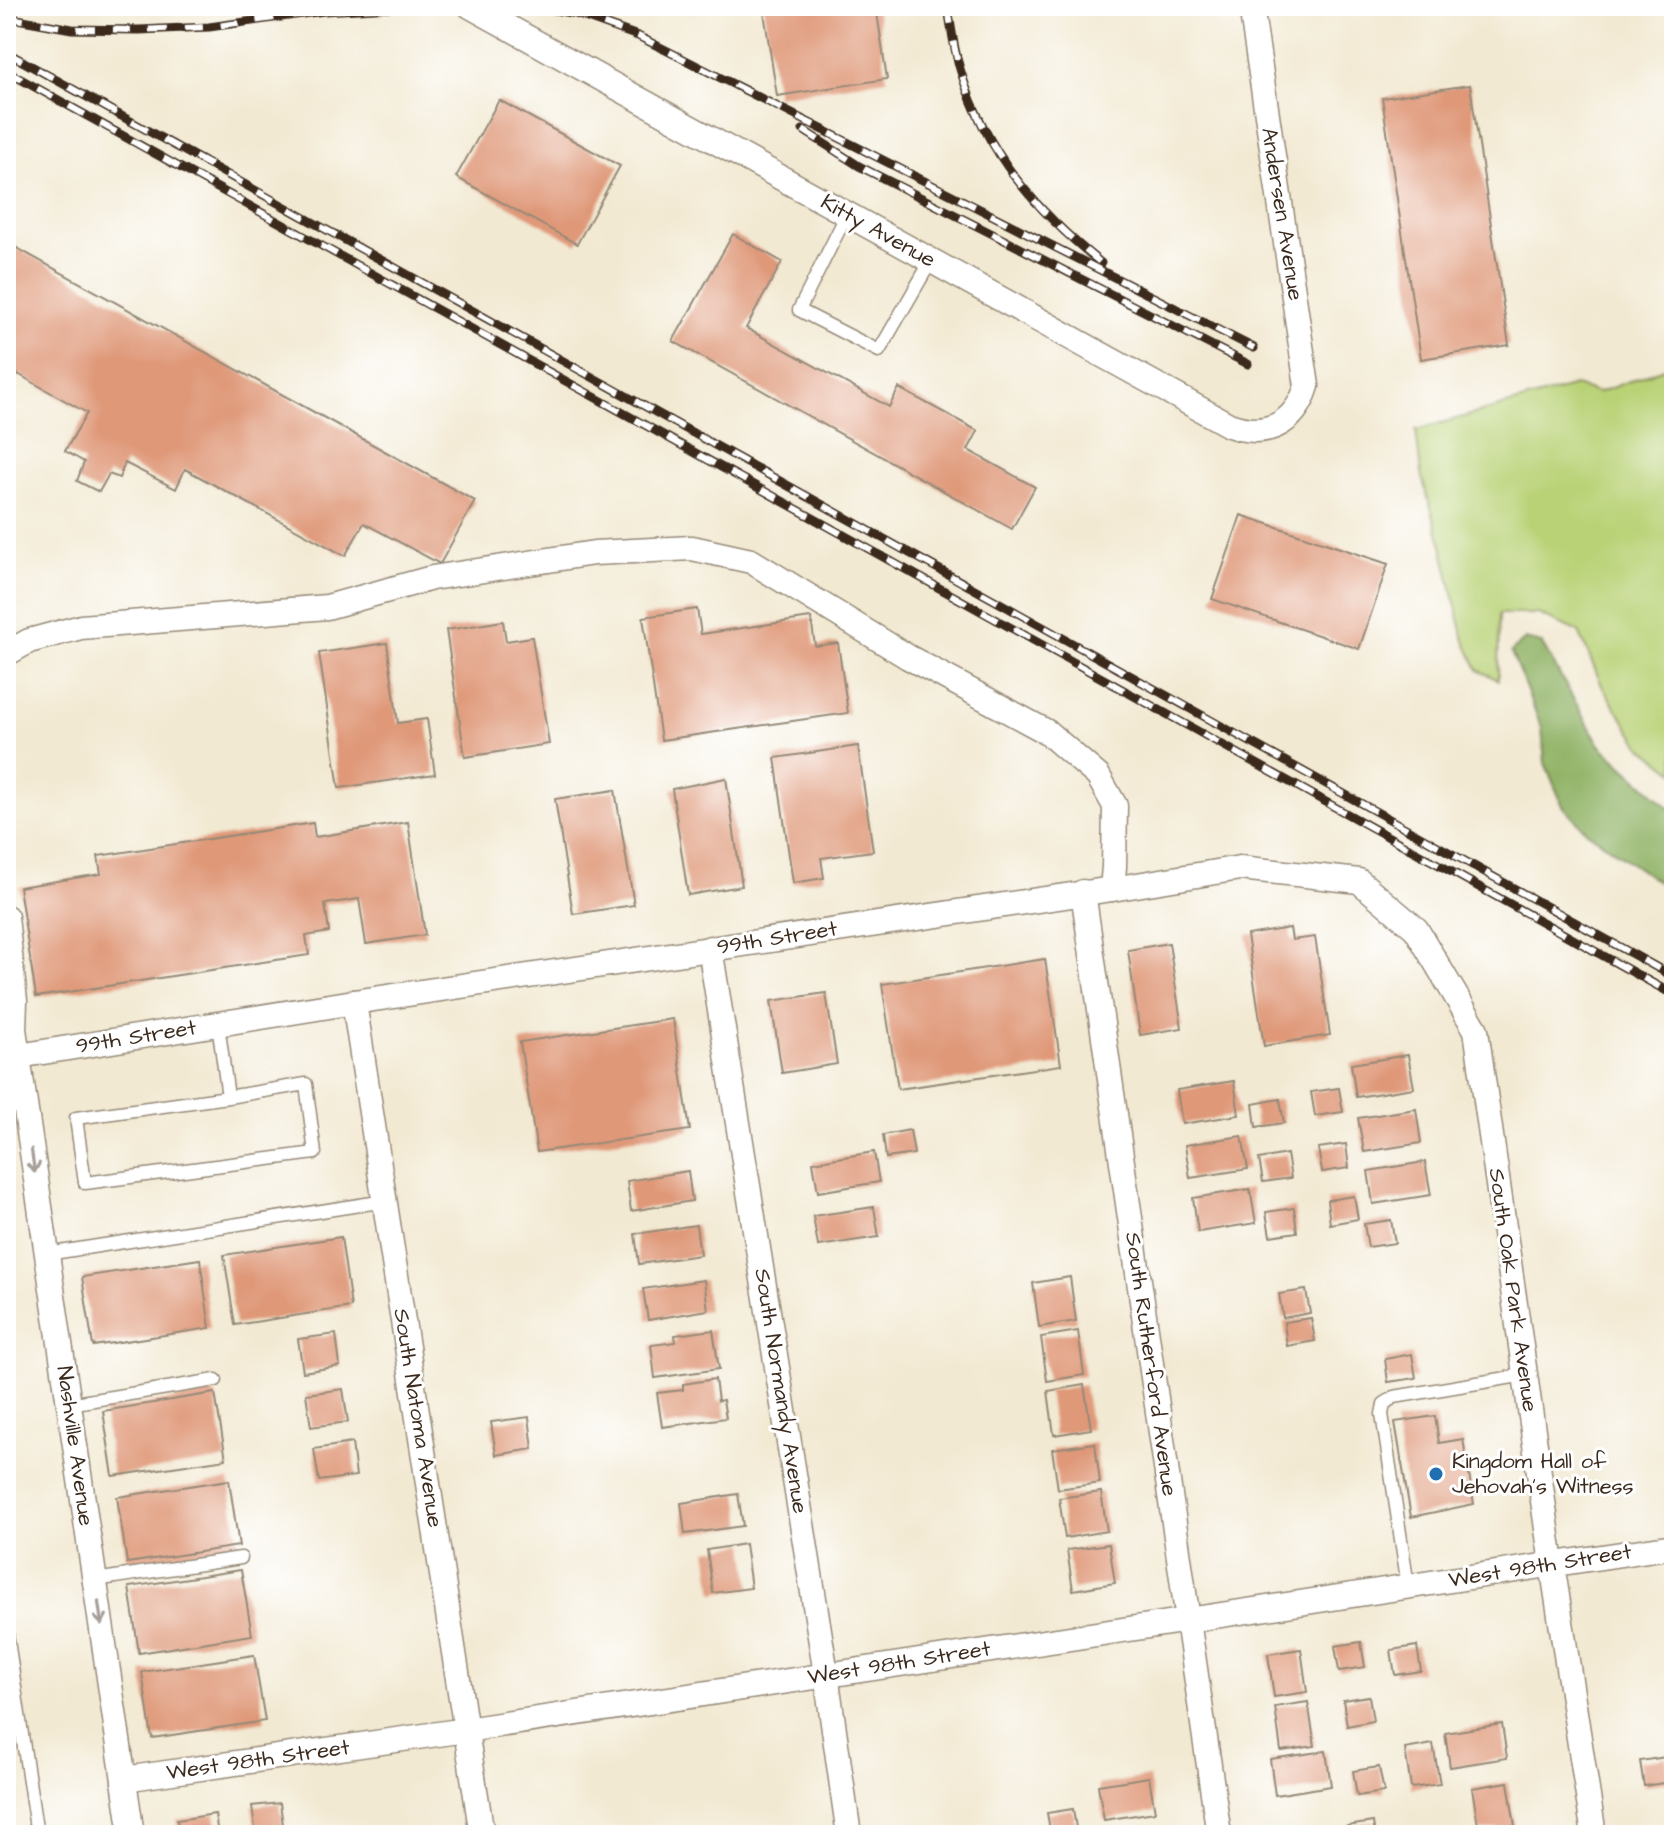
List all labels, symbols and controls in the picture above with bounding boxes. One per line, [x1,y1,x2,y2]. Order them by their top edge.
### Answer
street label: Andersen Avenue [1253,125,1311,303]
street label: Kitty Avenue [815,187,941,276]
street label: 99th Street [715,913,840,963]
street label: 99th Street [74,1012,199,1062]
one-way arrow [26,1148,41,1174]
street label: South Oak Park Avenue [1481,1166,1545,1414]
street label: South Rutherford Avenue [1117,1230,1185,1498]
street label: South Normandy Avenue [745,1266,816,1516]
street label: South Natoma Avenue [385,1306,451,1530]
street label: Nashville Avenue [48,1364,102,1528]
place label: Kingdom Hall of Jehovah's Witness [1452,1446,1634,1502]
marker: Kingdom Hall of Jehovah's Witness [1427,1465,1445,1483]
street label: West 98th Street [1446,1536,1634,1596]
one-way arrow [93,1599,108,1625]
street label: West 98th Street [805,1633,993,1693]
street label: West 98th Street [164,1732,352,1788]

